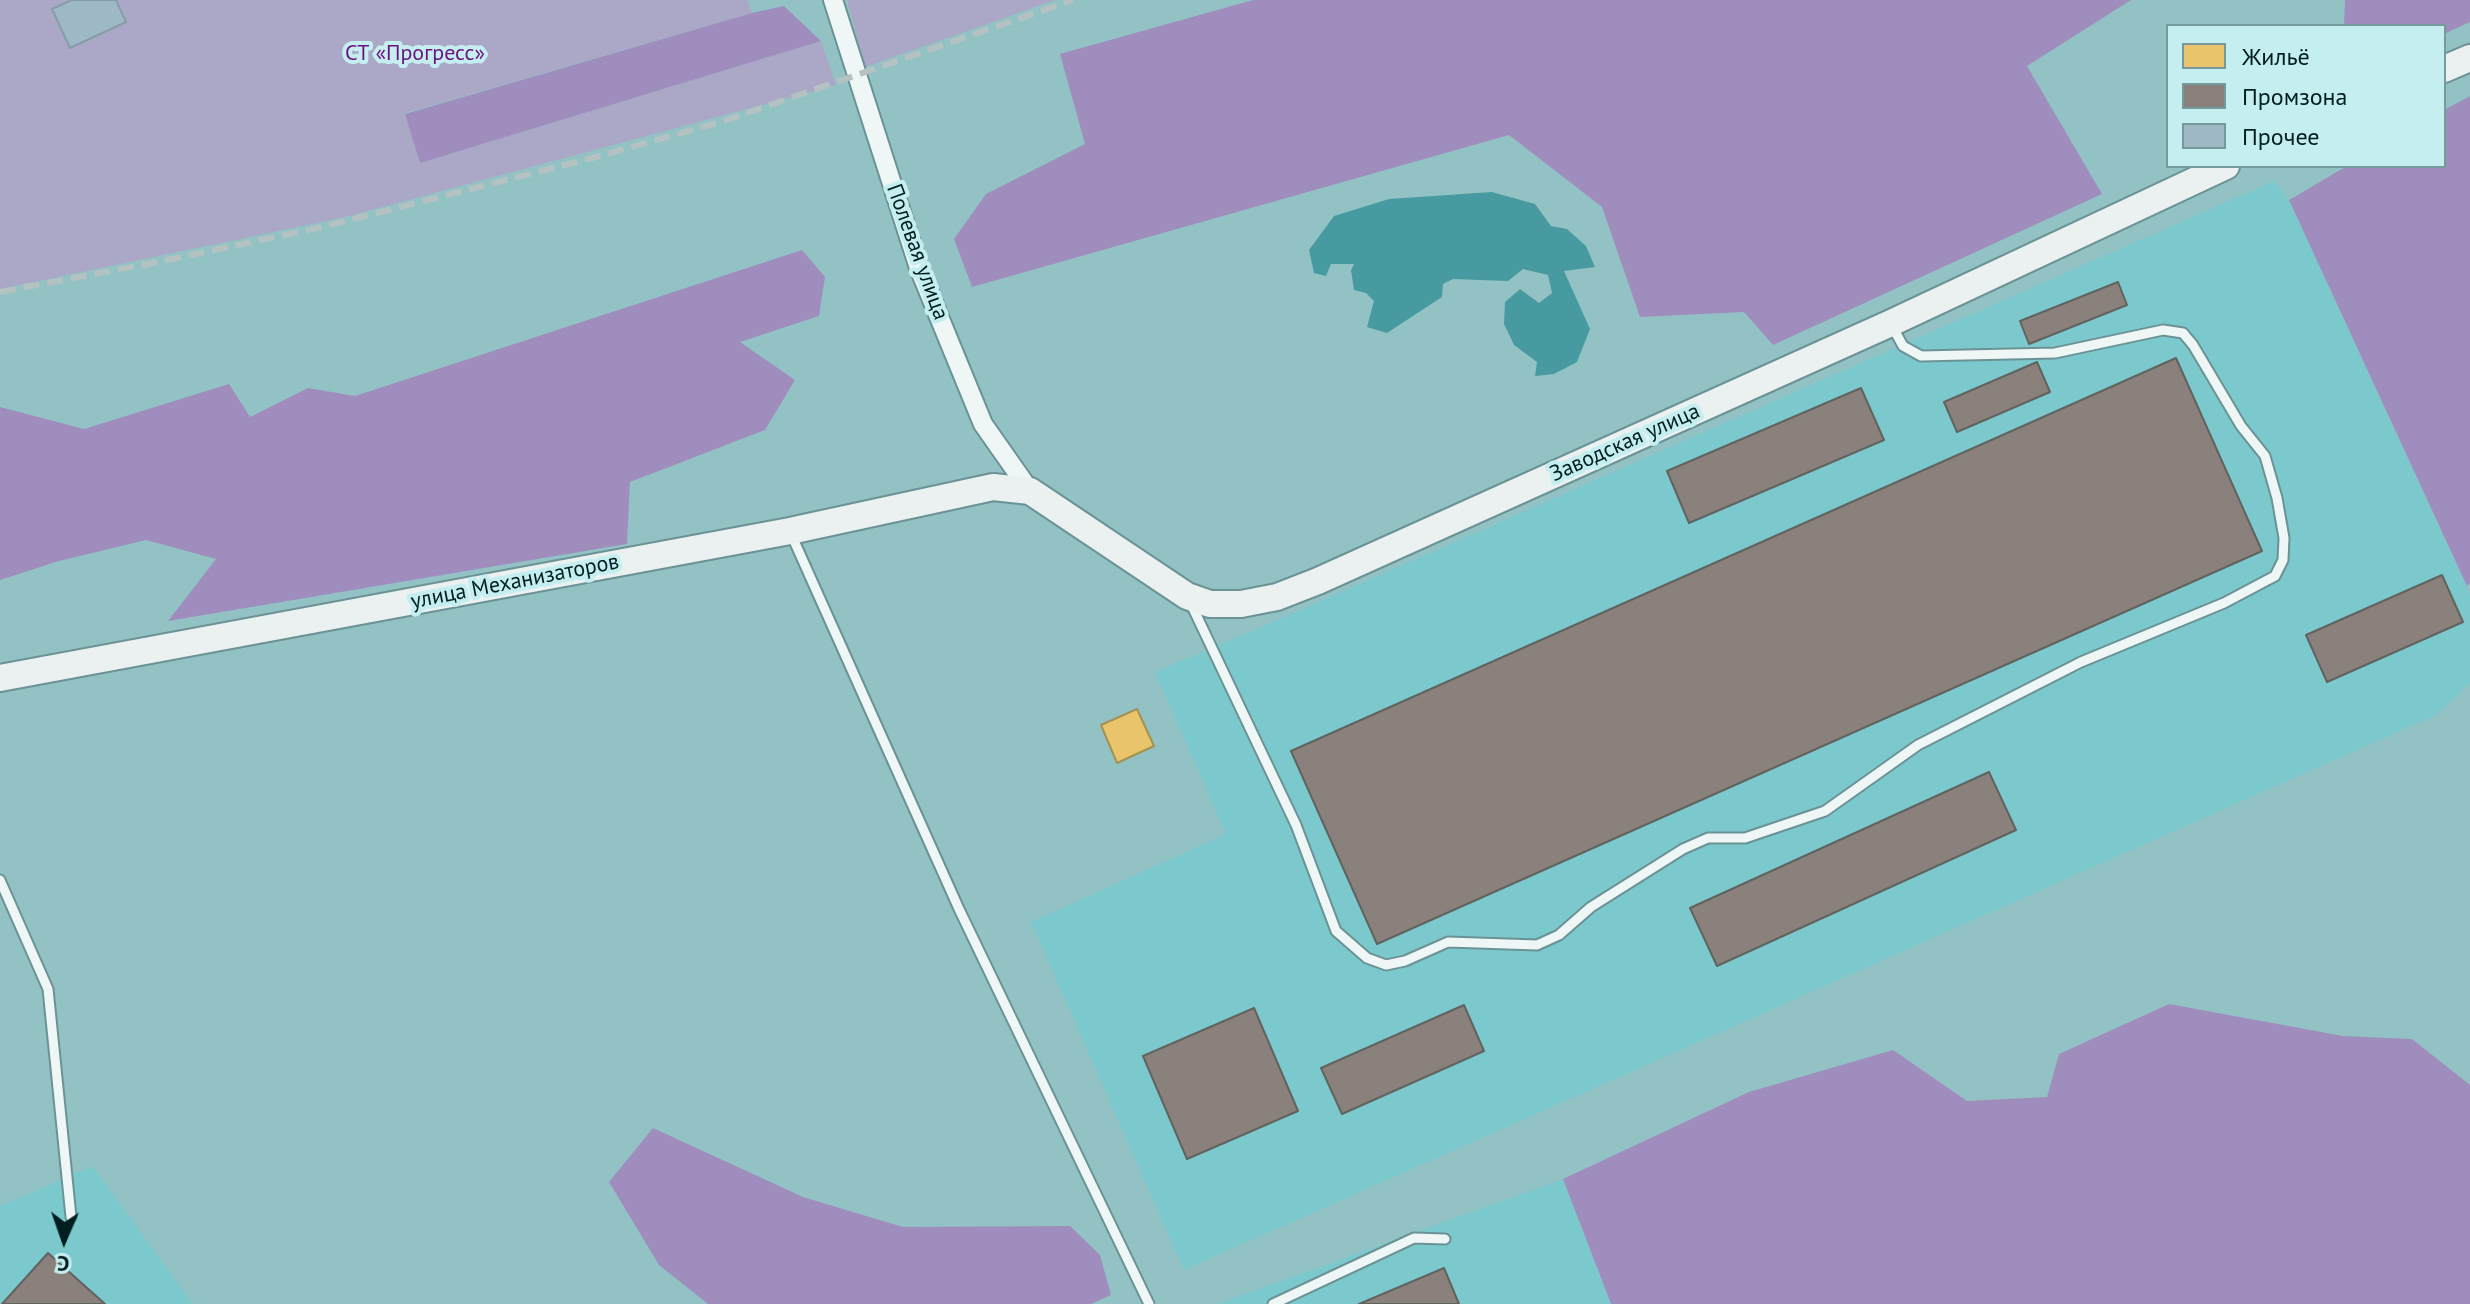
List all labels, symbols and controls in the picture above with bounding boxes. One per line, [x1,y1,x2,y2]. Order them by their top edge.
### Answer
legend [2166,24,2446,168]
park label: СТ «Прогресс» [345,41,485,67]
text: Жильё [2242,41,2310,72]
text: Промзона [2242,81,2347,112]
text: Прочее [2242,121,2320,152]
street label: Полевая улица [880,180,954,324]
street label: Заводская улица [1546,398,1704,488]
street label: улица Механизаторов [409,549,621,615]
north arrow [24,1200,104,1280]
text: С [57,1250,70,1278]

